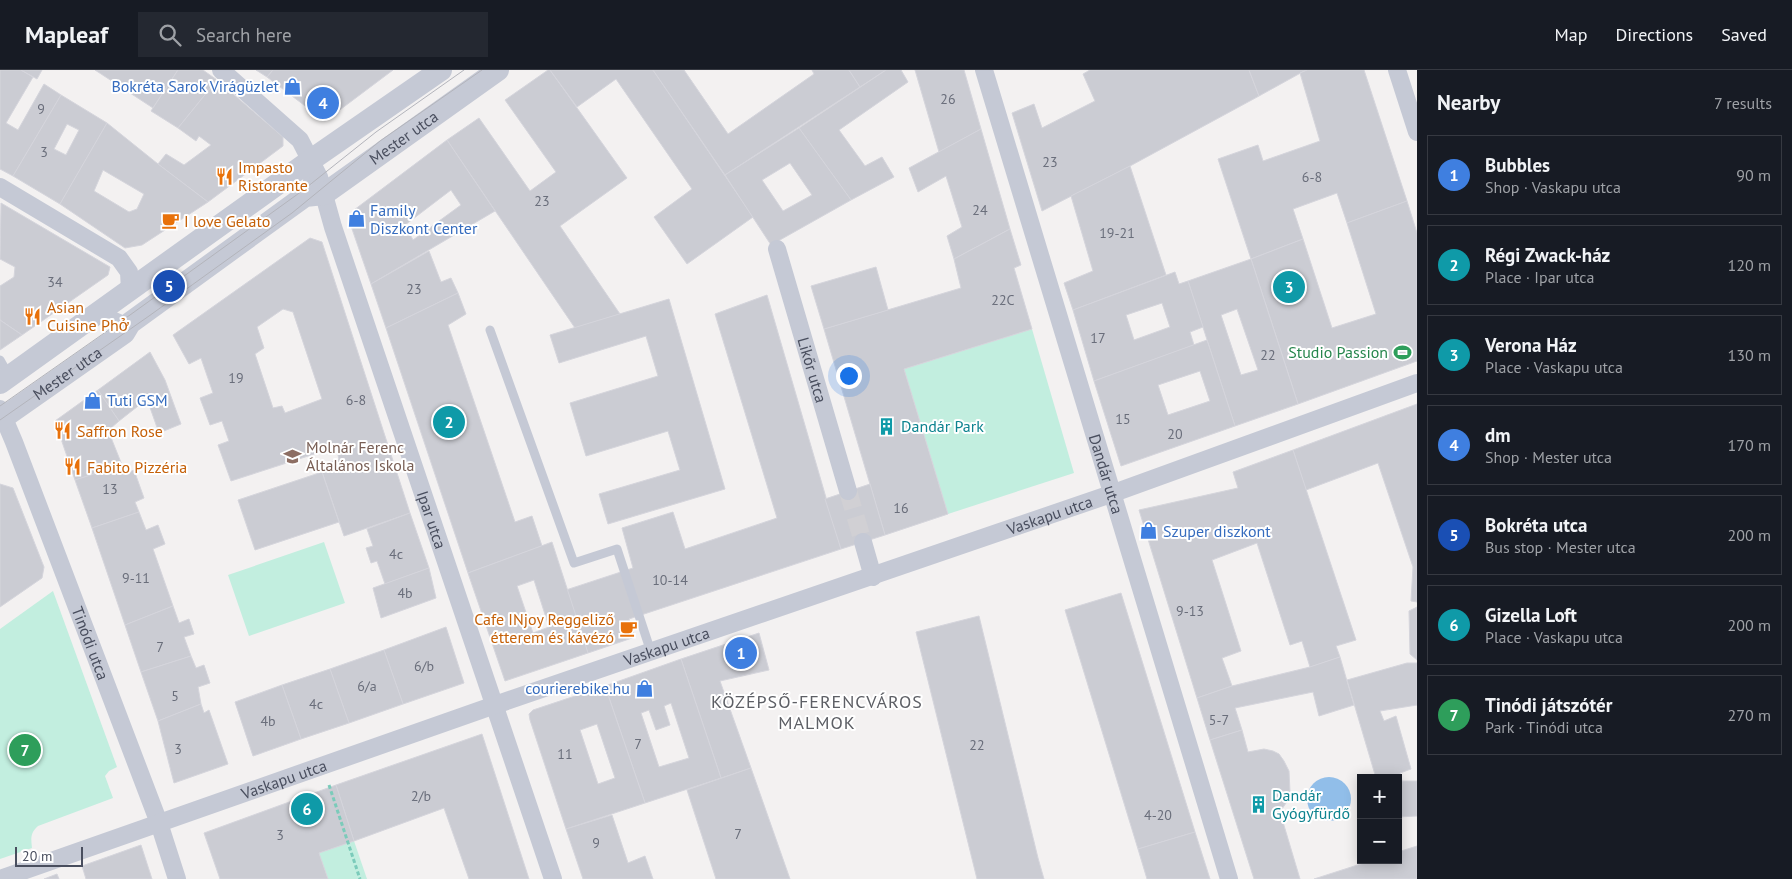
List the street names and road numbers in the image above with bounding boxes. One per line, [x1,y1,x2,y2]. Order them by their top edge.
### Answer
street label: Mester utca [365,106,442,169]
street label: Likőr utca [793,335,832,405]
street label: Mester utca [29,342,106,404]
street label: Dandár utca [1085,432,1128,516]
street label: Ipar utca [413,488,451,551]
street label: Vaskapu utca [1003,491,1095,539]
street label: Tinódi utca [68,604,114,683]
street label: Vaskapu utca [620,622,712,670]
street label: Vaskapu utca [238,755,329,804]

